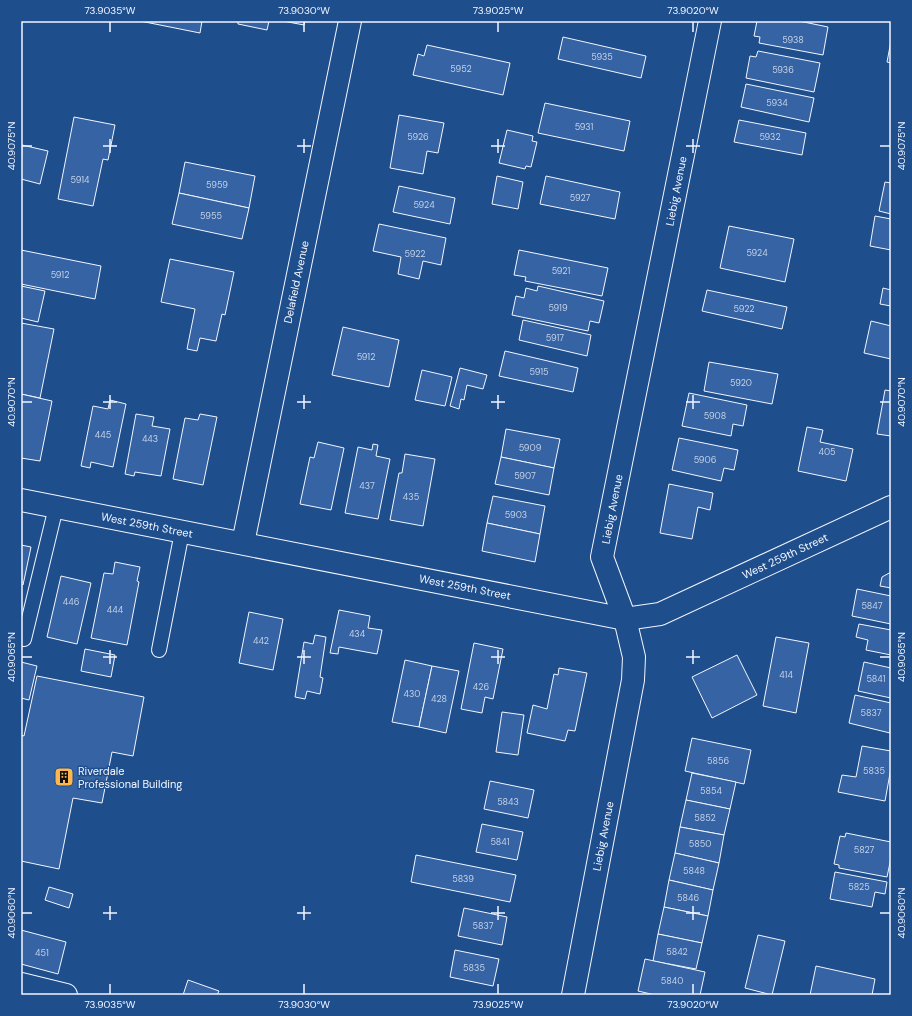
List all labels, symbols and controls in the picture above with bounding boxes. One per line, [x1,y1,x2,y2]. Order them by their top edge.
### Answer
text: 73.9035°W [85,4,136,17]
text: 73.9030°W [278,4,330,17]
text: 73.9025°W [473,4,524,17]
text: 73.9020°W [667,4,719,17]
house number: 5938 [782,34,804,46]
house number: 5935 [591,51,613,63]
house number: 5952 [450,63,472,75]
house number: 5936 [772,64,794,76]
house number: 5934 [766,97,788,109]
house number: 5931 [575,121,594,133]
text: 40.9075°N [5,122,18,170]
text: 40.9075°N [895,122,908,170]
house number: 5926 [407,131,429,143]
house number: 5932 [759,131,781,143]
street label: Liebig Avenue [662,155,690,227]
house number: 5914 [71,174,90,186]
house number: 5959 [206,179,228,191]
house number: 5927 [570,192,590,204]
house number: 5924 [413,199,435,211]
house number: 5955 [200,210,222,222]
street label: Delafield Avenue [280,239,312,325]
house number: 5924 [746,247,768,259]
house number: 5922 [404,248,426,260]
house number: 5921 [552,265,571,277]
house number: 5912 [51,269,69,281]
house number: 5919 [548,302,568,314]
house number: 5922 [733,303,755,315]
house number: 5917 [546,332,564,344]
house number: 5912 [357,351,375,363]
house number: 5915 [529,366,549,378]
text: 40.9070°N [5,377,18,427]
house number: 5920 [730,377,752,389]
text: 40.9070°N [895,377,908,427]
house number: 5908 [704,410,726,422]
house number: 445 [95,429,111,441]
house number: 443 [142,433,158,445]
house number: 5909 [519,442,542,454]
house number: 405 [818,446,836,458]
house number: 5906 [694,454,717,466]
house number: 5907 [514,470,536,482]
street label: Liebig Avenue [598,473,626,545]
house number: 437 [359,480,375,492]
house number: 435 [403,491,419,503]
street label: West 259th Street [100,509,194,541]
house number: 5903 [505,509,527,521]
street label: West 259th Street [740,530,830,582]
street label: West 259th Street [418,571,512,603]
house number: 446 [63,596,80,608]
house number: 5847 [861,600,883,612]
house number: 444 [107,604,124,616]
house number: 434 [349,628,366,640]
text: 40.9065°N [5,632,18,682]
text: 40.9065°N [895,632,908,682]
house number: 442 [253,635,269,647]
house number: 414 [779,669,793,681]
house number: 5841 [866,673,886,685]
house number: 426 [473,681,489,693]
house number: 430 [404,688,420,700]
house number: 428 [431,693,447,705]
house number: 5837 [861,707,882,719]
house number: 5856 [707,755,729,767]
place label: Riverdale Professional Building [78,764,182,791]
house number: 5835 [863,765,885,777]
building icon: Riverdale Professional Building [53,766,75,788]
house number: 5854 [700,785,722,797]
house number: 5843 [497,796,519,808]
street label: Liebig Avenue [589,800,617,872]
house number: 5852 [694,812,716,824]
house number: 5841 [490,836,510,848]
house number: 5850 [689,838,711,850]
house number: 5827 [854,844,875,856]
house number: 5848 [683,865,705,877]
house number: 5839 [452,873,474,885]
house number: 5825 [848,881,870,893]
text: 40.9060°N [5,888,18,938]
text: 40.9060°N [895,888,908,938]
house number: 5846 [677,892,699,904]
house number: 5837 [473,920,494,932]
house number: 5842 [666,946,688,958]
house number: 451 [35,947,49,959]
house number: 5835 [463,962,485,974]
house number: 5840 [661,975,683,987]
text: 73.9035°W [85,998,136,1011]
text: 73.9030°W [278,998,330,1011]
text: 73.9025°W [473,998,524,1011]
text: 73.9020°W [667,998,719,1011]

